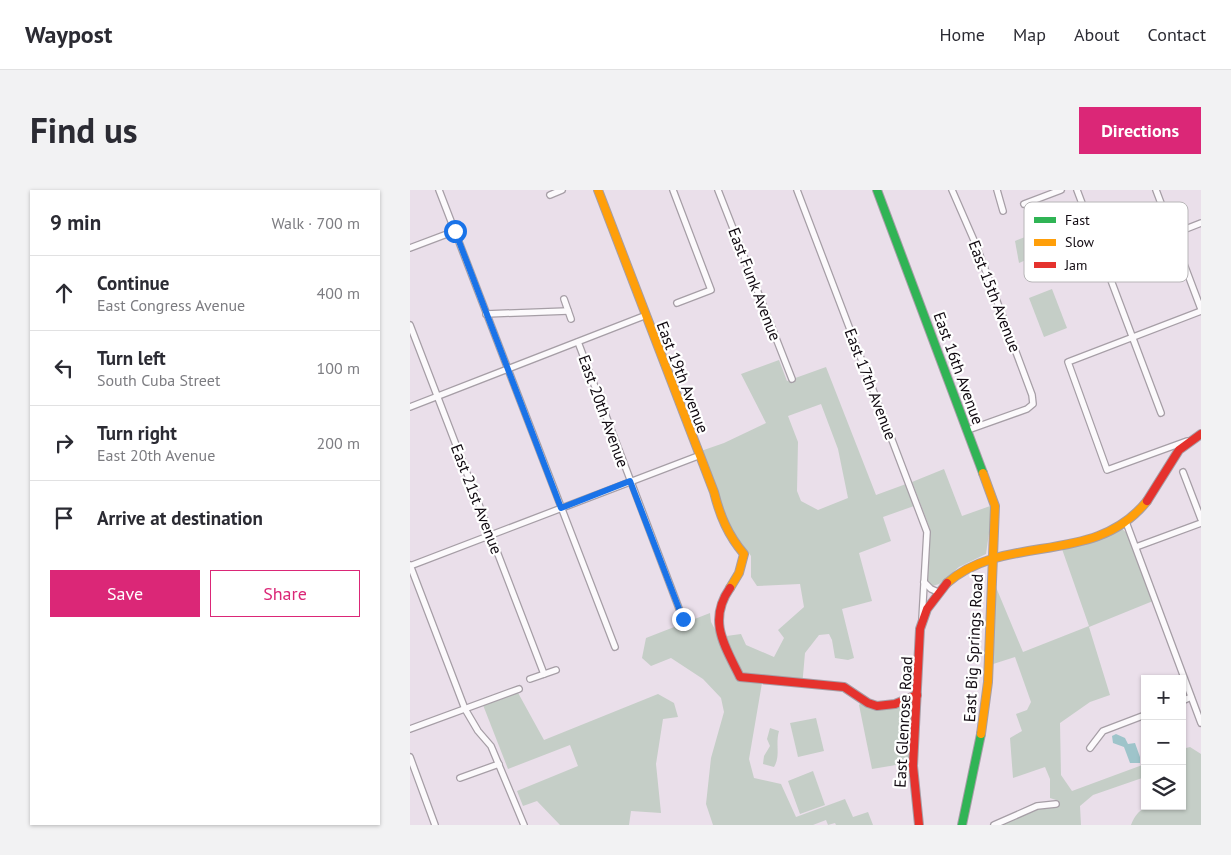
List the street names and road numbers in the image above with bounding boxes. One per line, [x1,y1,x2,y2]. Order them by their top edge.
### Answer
street label: East Funk Avenue [724,225,786,343]
street label: East 15th Avenue [964,237,1026,355]
street label: East 16th Avenue [929,309,989,427]
street label: East 19th Avenue [652,318,714,436]
street label: East 17th Avenue [841,325,901,443]
street label: East 20th Avenue [574,352,634,470]
street label: East 21st Avenue [447,441,507,557]
street label: East Big Springs Road [959,573,987,723]
street label: East Glenrose Road [890,656,916,788]

